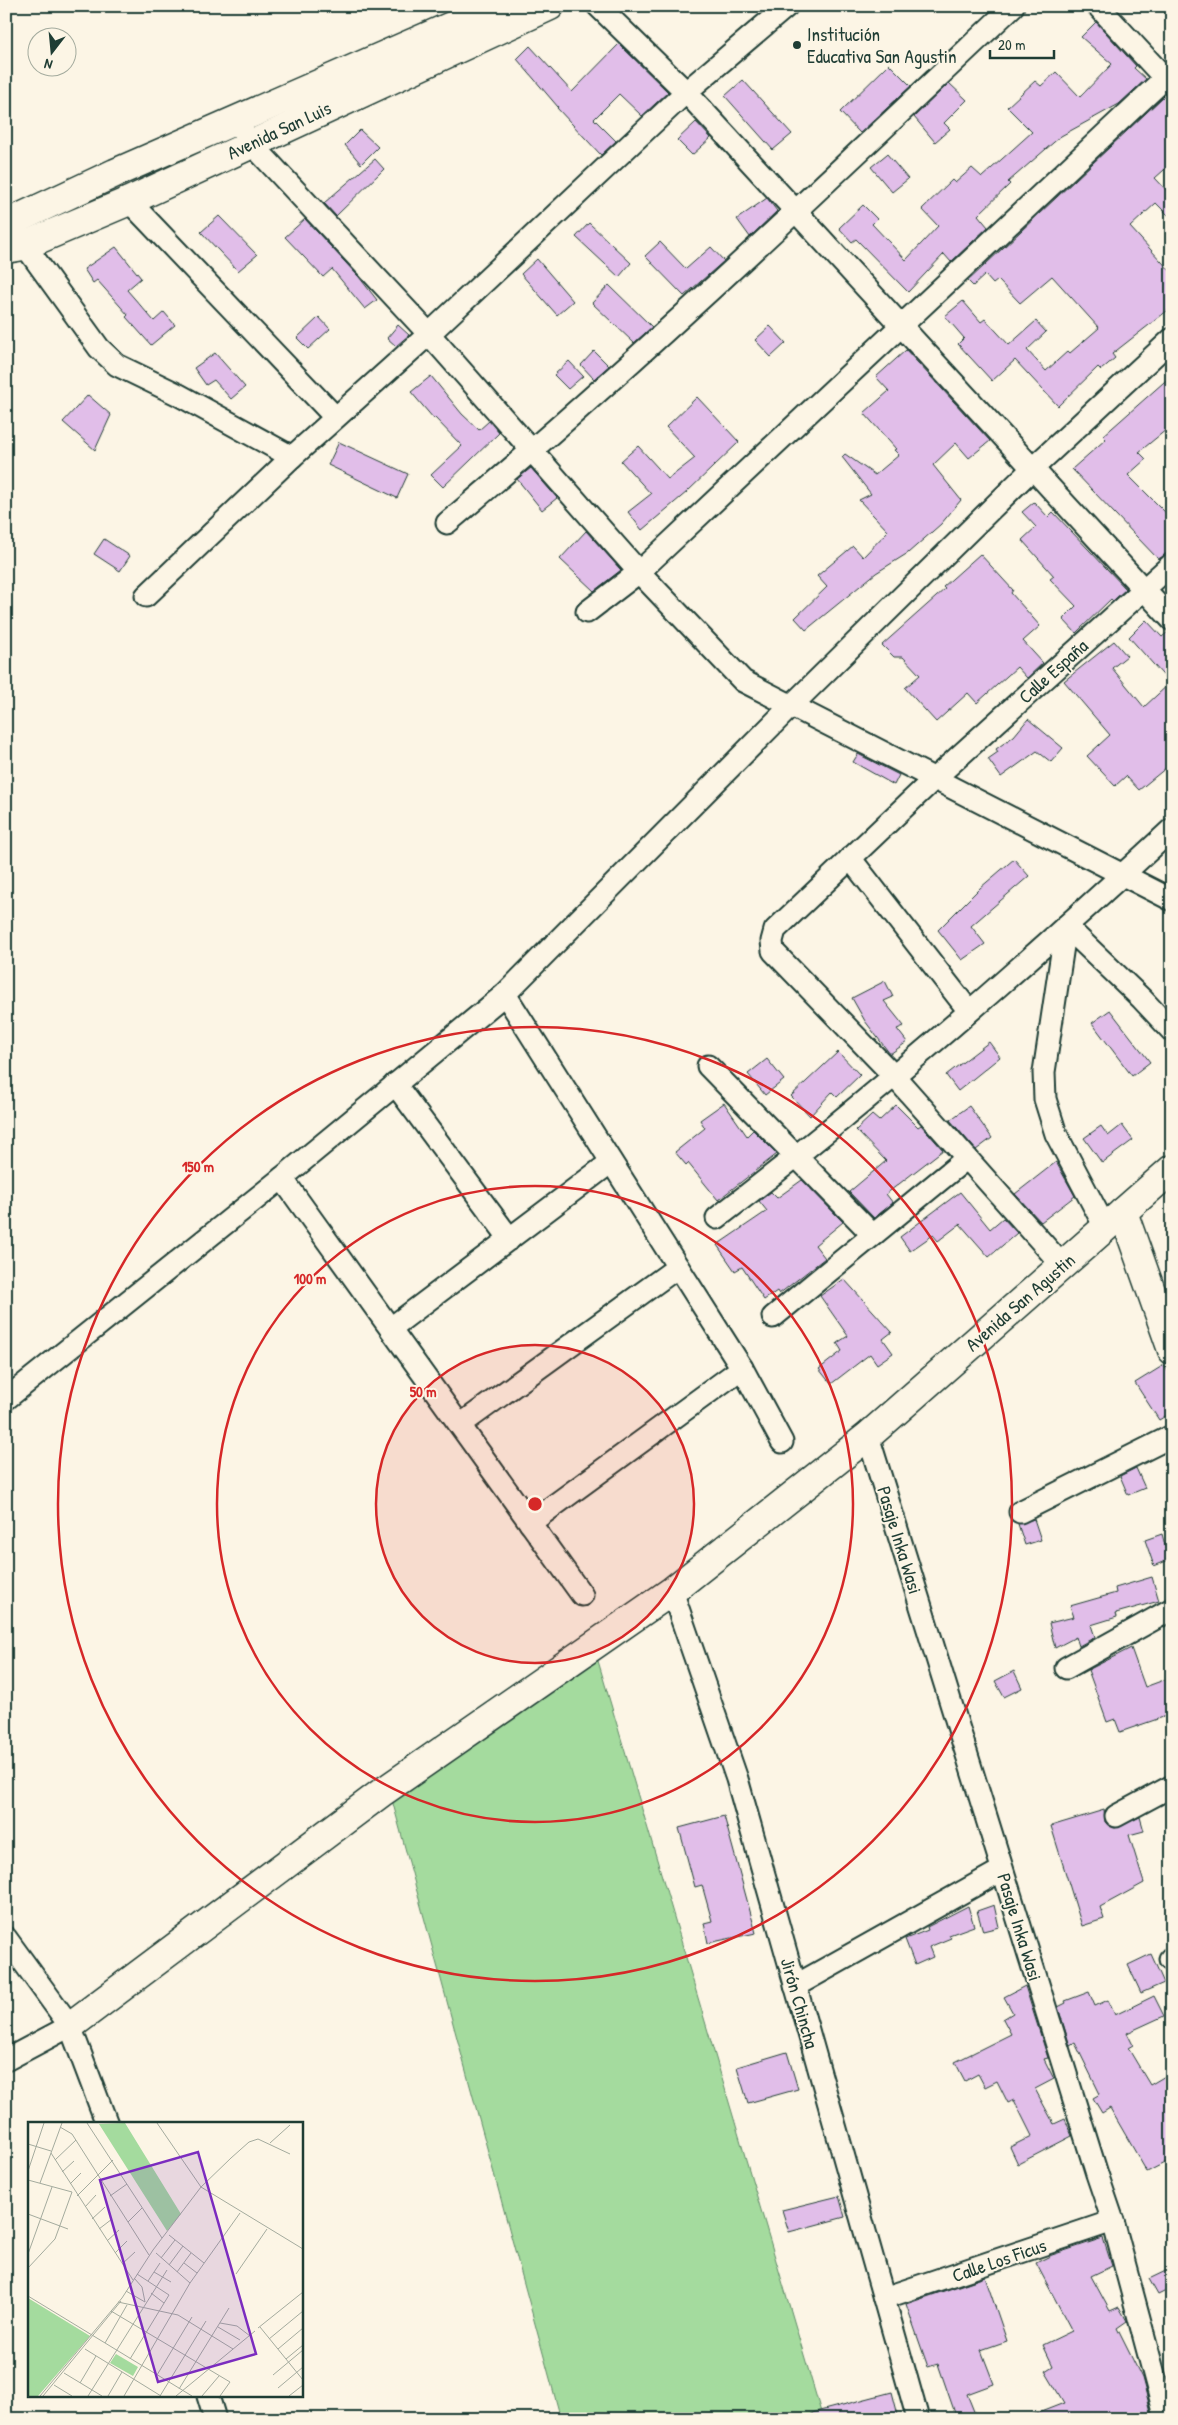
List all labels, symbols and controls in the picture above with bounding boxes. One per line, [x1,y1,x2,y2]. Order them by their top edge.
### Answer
place label: Institución Educativa San Agustin [807,21,957,69]
north arrow [28,28,78,78]
scale bar [990,28,1054,60]
text: 20 m [998,34,1025,55]
marker: Institución Educativa San Agustin [791,39,803,51]
text: N [42,55,54,75]
street label: Avenida San Luis [223,95,335,165]
street label: Calle España [1013,632,1094,709]
text: 150 m [182,1156,214,1177]
street label: Avenida San Agustin [960,1247,1080,1357]
text: 100 m [294,1268,326,1289]
text: 50 m [410,1381,436,1402]
street label: Pasaje Inka Wasi [871,1483,929,1597]
centre of rings [526,1495,544,1513]
street label: Pasaje Inka Wasi [991,1870,1049,1984]
street label: Jirón Chincha [775,1955,825,2052]
inset map [28,2122,302,2398]
street label: Calle Los Ficus [948,2232,1050,2288]

